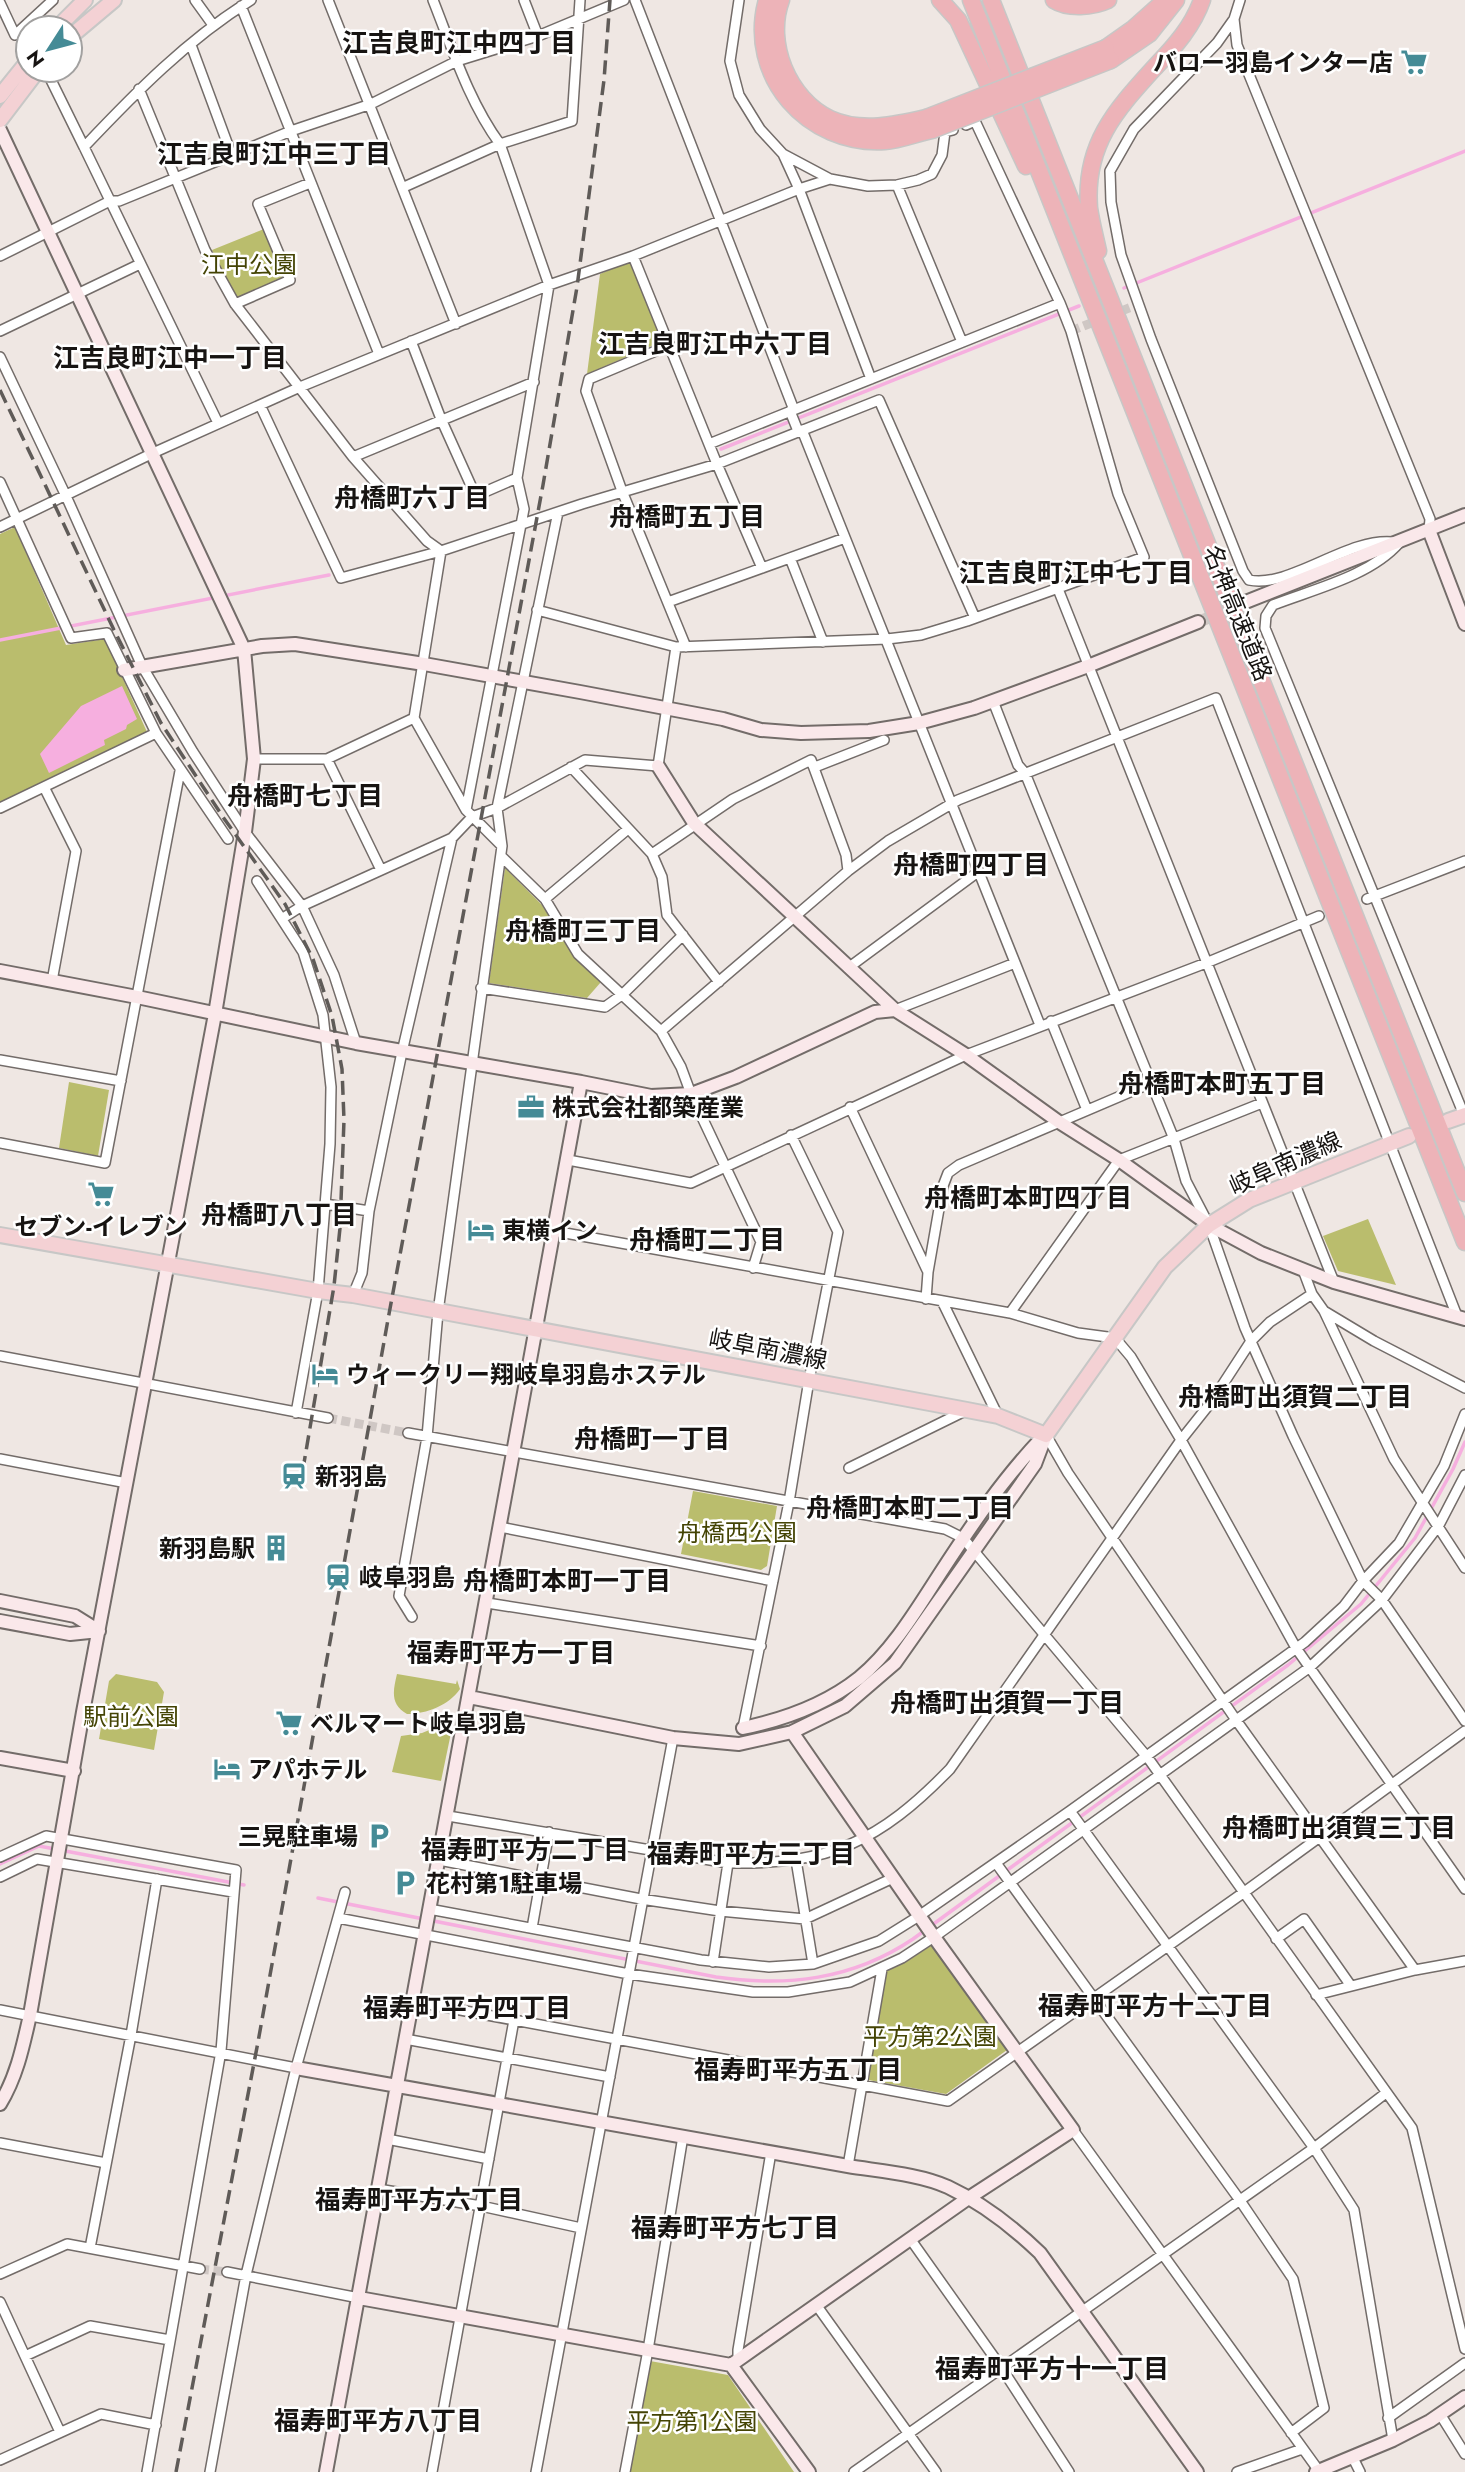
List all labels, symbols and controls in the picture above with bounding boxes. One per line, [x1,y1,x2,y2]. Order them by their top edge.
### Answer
north arrow [14,14,84,84]
district label: 江吉良町江中四丁目 [342,24,576,62]
text: N [20,45,51,73]
place label: バロー羽島インター店 [1153,45,1393,80]
supermarket icon: バロー羽島インター店 [1399,47,1429,77]
district label: 江吉良町江中三丁目 [157,135,391,173]
park label: 江中公園 [201,247,297,282]
district label: 江吉良町江中六丁目 [598,325,832,363]
district label: 江吉良町江中一丁目 [53,339,287,377]
district label: 舟橋町六丁目 [334,479,490,517]
district label: 舟橋町五丁目 [609,498,765,536]
street label: 名神高速道路 [1195,540,1281,686]
district label: 江吉良町江中七丁目 [959,554,1193,592]
district label: 舟橋町七丁目 [227,777,383,815]
district label: 舟橋町四丁目 [893,846,1049,884]
district label: 舟橋町三丁目 [505,912,661,950]
district label: 舟橋町本町五丁目 [1118,1065,1326,1103]
place label: 株式会社都築産業 [552,1090,744,1125]
office icon: 株式会社都築産業 [516,1092,546,1122]
street label: 岐阜南濃線 [1223,1123,1347,1203]
supermarket icon: セブン-イレブン [86,1179,116,1209]
district label: 舟橋町本町四丁目 [924,1179,1132,1217]
district label: 舟橋町八丁目 [201,1196,357,1234]
place label: セブン-イレブン [14,1209,188,1244]
place label: 東横イン [502,1213,598,1248]
hotel icon: 東横イン [466,1215,496,1245]
district label: 舟橋町二丁目 [629,1221,785,1259]
street label: 岐阜南濃線 [706,1320,830,1378]
place label: ウィークリー翔岐阜羽島ホステル [346,1357,706,1392]
hotel icon: ウィークリー翔岐阜羽島ホステル [310,1359,340,1389]
district label: 舟橋町出須賀二丁目 [1178,1378,1412,1416]
district label: 舟橋町一丁目 [574,1420,730,1458]
place label: 新羽島 [315,1459,387,1494]
station icon: 新羽島 [279,1461,309,1491]
district label: 舟橋町本町二丁目 [806,1489,1014,1527]
park label: 舟橋西公園 [677,1515,797,1550]
place label: 新羽島駅 [159,1531,255,1566]
building icon: 新羽島駅 [261,1533,291,1563]
place label: 岐阜羽島 [359,1560,455,1595]
station icon: 岐阜羽島 [323,1562,353,1592]
district label: 舟橋町本町一丁目 [463,1562,671,1600]
district label: 福寿町平方一丁目 [407,1634,615,1672]
district label: 舟橋町出須賀一丁目 [890,1684,1124,1722]
park label: 駅前公園 [83,1699,179,1734]
place label: ベルマート岐阜羽島 [310,1706,526,1741]
supermarket icon: ベルマート岐阜羽島 [274,1708,304,1738]
place label: アパホテル [248,1752,368,1787]
hotel icon: アパホテル [212,1754,242,1784]
district label: 舟橋町出須賀三丁目 [1222,1809,1456,1847]
place label: 三晃駐車場 [238,1819,358,1854]
parking icon: 三晃駐車場 [364,1821,394,1851]
district label: 福寿町平方二丁目 [421,1831,629,1869]
district label: 福寿町平方三丁目 [647,1835,855,1873]
place label: 花村第1駐車場 [426,1866,582,1901]
parking icon: 花村第1駐車場 [390,1868,420,1898]
district label: 福寿町平方十二丁目 [1038,1987,1272,2025]
district label: 福寿町平方四丁目 [363,1989,571,2027]
park label: 平方第２公園 [863,2019,997,2054]
district label: 福寿町平方五丁目 [694,2051,902,2089]
district label: 福寿町平方六丁目 [315,2181,523,2219]
district label: 福寿町平方七丁目 [631,2209,839,2247]
district label: 福寿町平方十一丁目 [935,2350,1169,2388]
district label: 福寿町平方八丁目 [274,2402,482,2440]
park label: 平方第1公園 [627,2404,757,2439]

